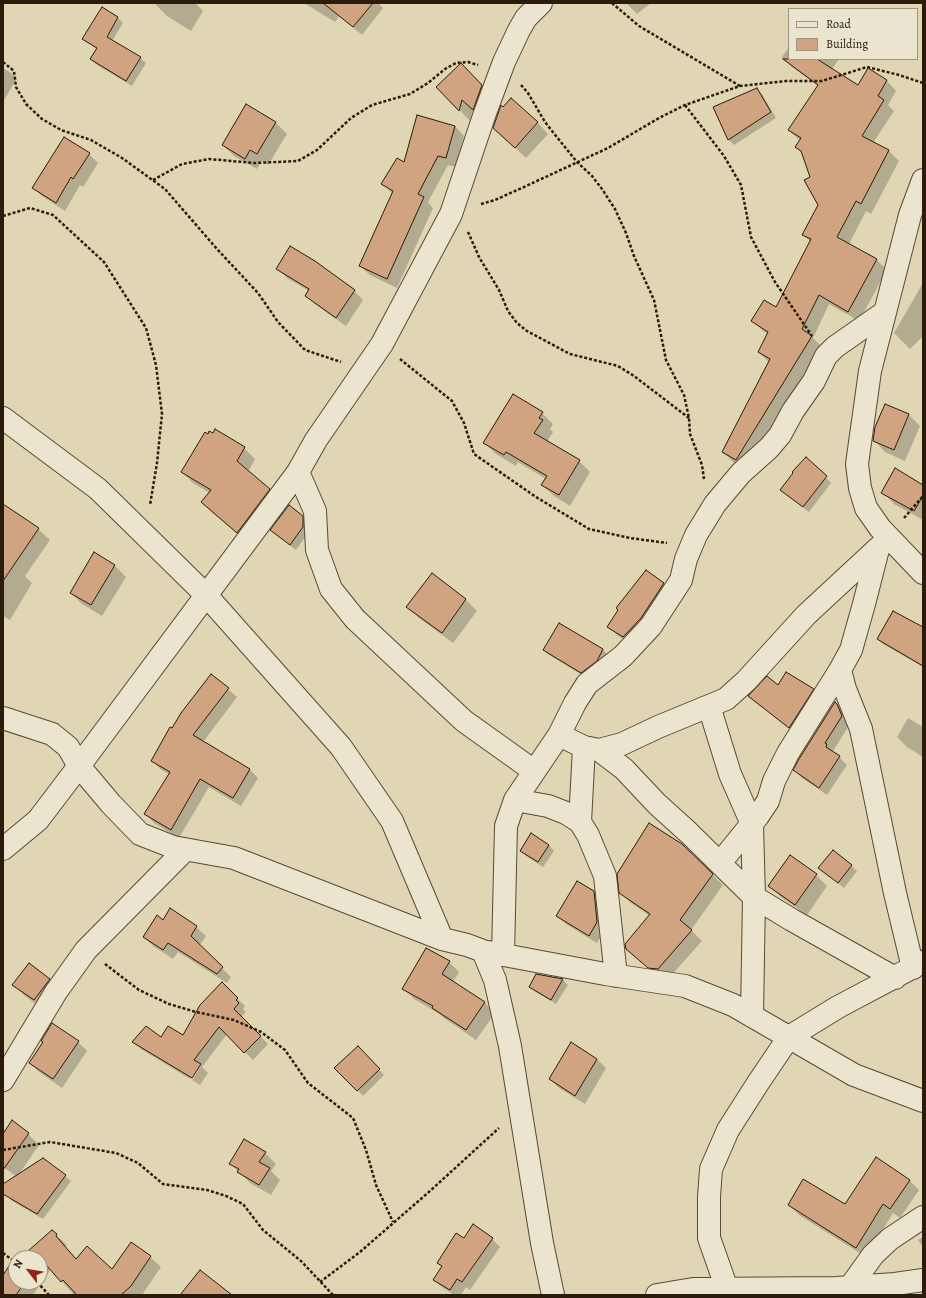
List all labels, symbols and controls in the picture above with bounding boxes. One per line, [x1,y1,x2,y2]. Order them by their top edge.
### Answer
legend [788,8,918,60]
text: Road [826,16,851,32]
text: Building [826,36,868,52]
north arrow [8,1250,48,1290]
text: N [10,1257,27,1271]

